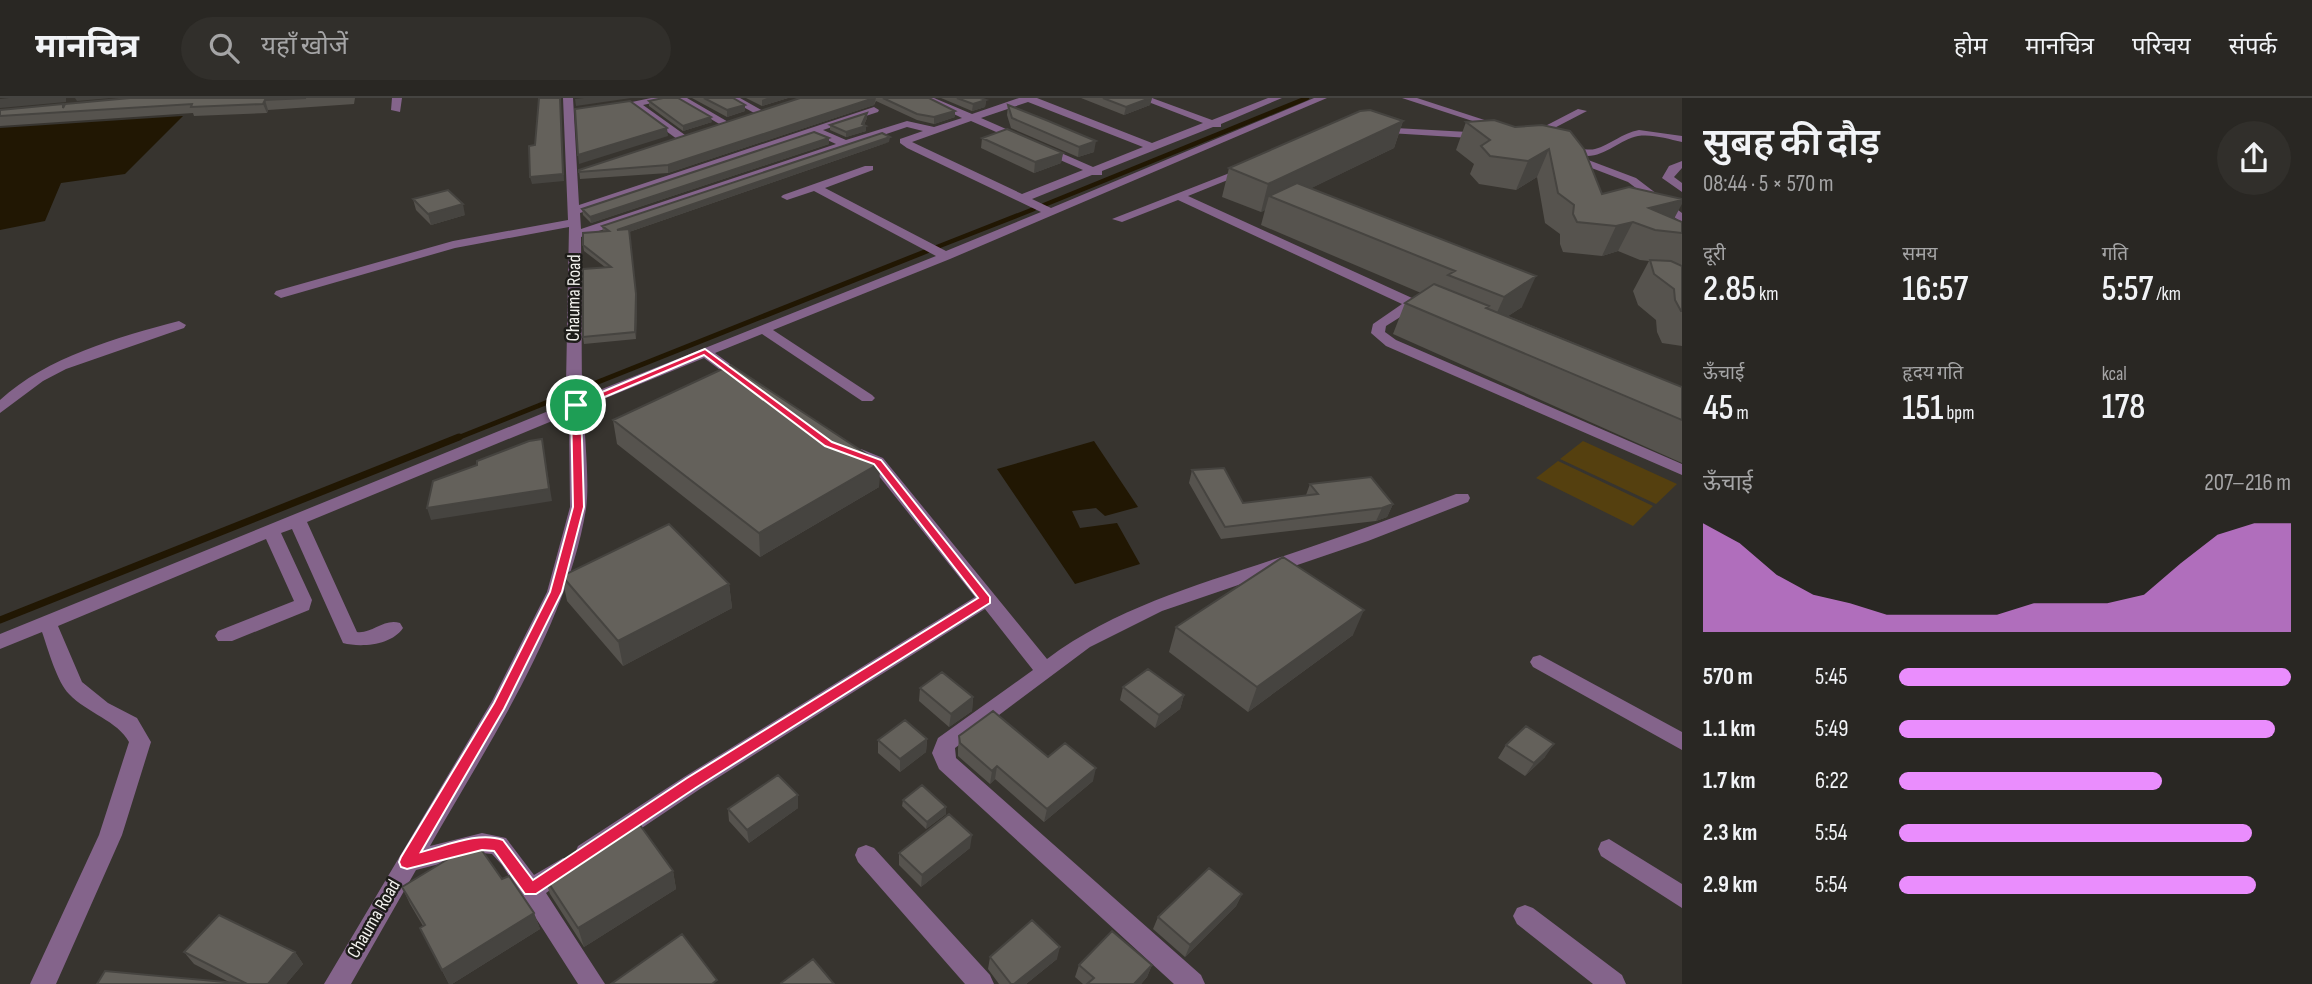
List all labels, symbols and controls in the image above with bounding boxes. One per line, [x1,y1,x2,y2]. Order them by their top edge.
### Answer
search box [181,17,671,80]
text: मानचित्र [35,27,139,67]
icon: search [205,29,243,67]
text: यहाँ खोजें [261,31,348,62]
text: होम [1954,32,1987,61]
text: मानचित्र [2025,32,2094,61]
text: परिचय [2132,32,2191,61]
text: संपर्क [2229,32,2277,61]
text: सुबह की दौड़ [1703,121,1880,166]
button: share [2217,121,2291,195]
text: 08:44 · 5 × 570 m [1703,170,1834,198]
text: दूरी [1703,243,1726,266]
text: समय [1902,243,1938,266]
text: गति [2102,243,2128,266]
street label: Chauma Road [562,254,586,342]
text: 2.85 [1703,268,1756,311]
text: 16:57 [1902,268,1968,311]
text: 5:57 [2102,268,2153,311]
text: km [1756,283,1779,306]
text: /km [2153,283,2181,306]
text: ऊँचाई [1703,362,1744,385]
text: हृदय गति [1902,362,1963,385]
text: kcal [2102,363,2127,386]
pin [546,375,606,435]
icon: arrive [557,386,595,424]
text: 178 [2102,386,2145,429]
text: 45 [1703,387,1734,430]
text: 151 [1902,387,1943,430]
text: m [1734,402,1749,425]
text: bpm [1943,402,1974,425]
text: ऊँचाई [1703,469,1753,497]
text: 207–216 m [2204,469,2291,497]
text: 570 m [1703,663,1753,691]
text: 5:45 [1815,663,1847,691]
text: 1.1 km [1703,715,1756,743]
text: 5:49 [1815,715,1848,743]
text: 1.7 km [1703,767,1756,795]
text: 6:22 [1815,767,1848,795]
text: 2.3 km [1703,819,1757,847]
text: 5:54 [1815,819,1847,847]
text: 2.9 km [1703,871,1757,899]
text: 5:54 [1815,871,1847,899]
street label: Chauma Road [342,876,406,962]

